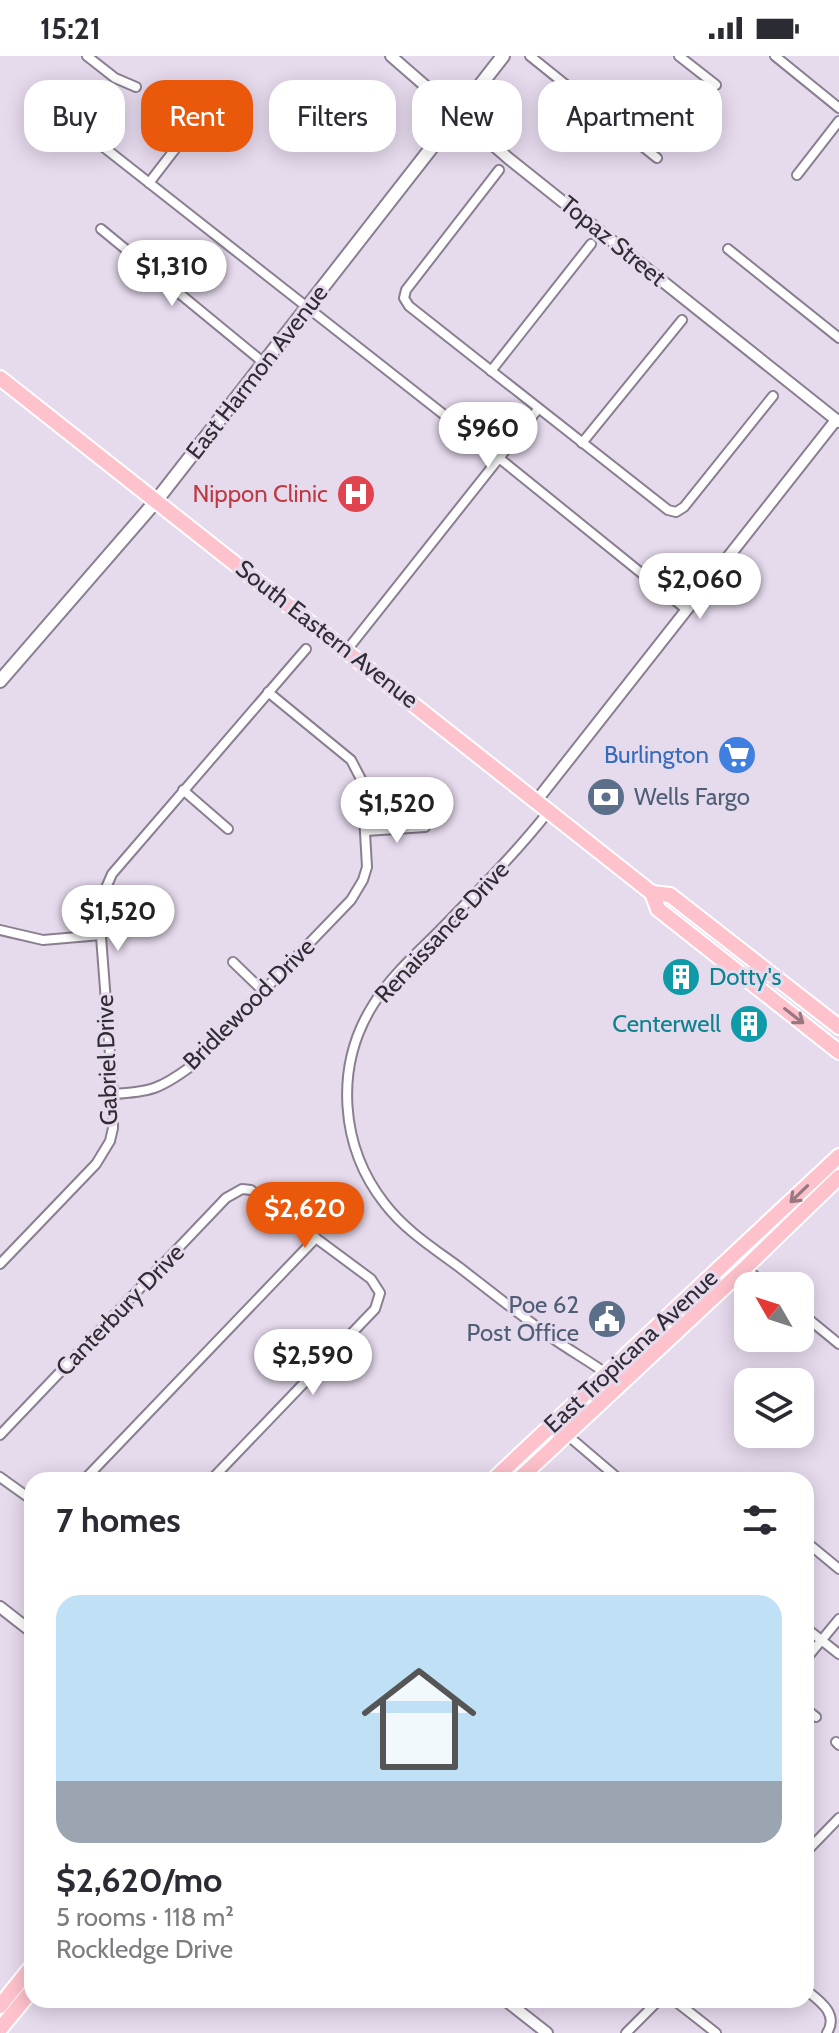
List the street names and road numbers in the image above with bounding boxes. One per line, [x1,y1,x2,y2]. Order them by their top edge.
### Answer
street label: Topaz Street [555,189,672,292]
street label: East Harmon Avenue [180,279,334,465]
street label: South Eastern Avenue [230,553,424,714]
street label: Renaissance Drive [368,855,515,1009]
street label: Bridlewood Drive [177,932,321,1076]
street label: Gabriel Drive [90,994,123,1126]
street label: Canterbury Drive [49,1238,190,1382]
street label: East Tropicana Avenue [538,1263,723,1439]

